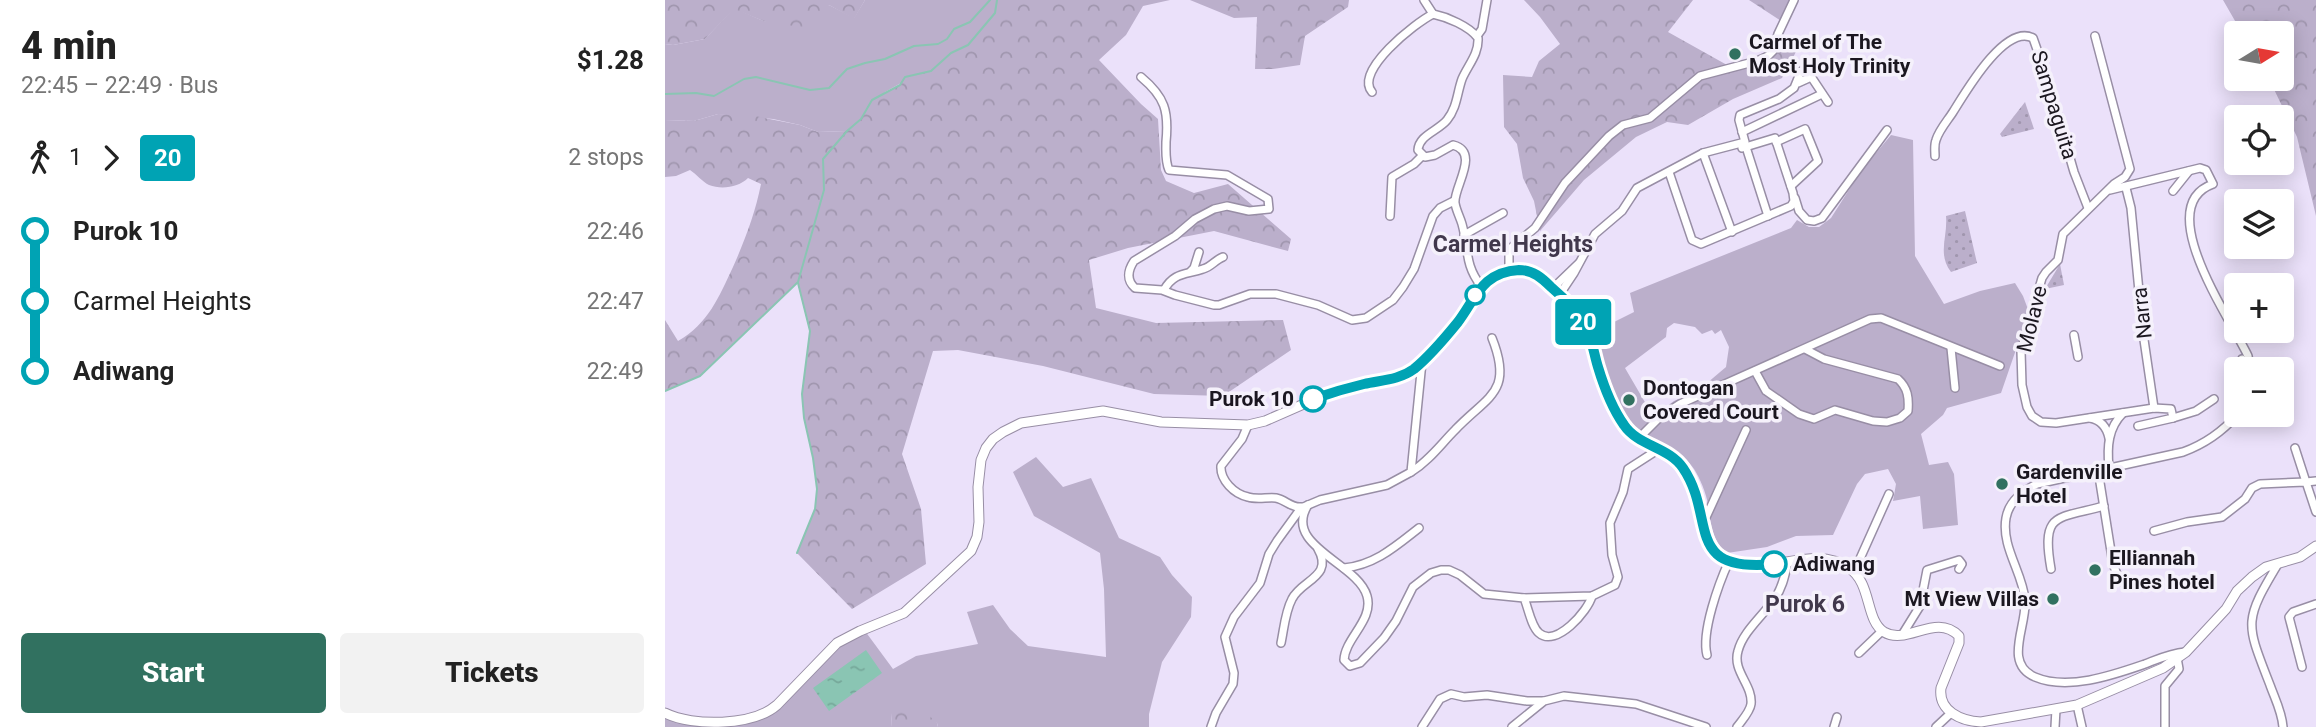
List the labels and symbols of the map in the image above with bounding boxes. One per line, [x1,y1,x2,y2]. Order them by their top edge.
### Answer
north arrow [2224,21,2294,91]
place label: Carmel of The Most Holy Trinity [1749,30,1911,78]
marker: Carmel of The Most Holy Trinity [1727,46,1743,62]
street label: Sampaguita [2026,48,2082,162]
district label: Carmel Heights [1433,231,1593,258]
street label: Molave [2012,283,2052,355]
unlabelled marker [1465,285,1485,305]
street label: Narra [2127,286,2157,340]
line badge: 20 [1551,299,1615,345]
place label: Dontogan Covered Court [1643,376,1779,424]
marker: Purok 10 [1300,386,1326,412]
place label: Purok 10 [1209,387,1294,411]
marker: Dontogan Covered Court [1621,392,1637,408]
place label: Gardenville Hotel [2016,460,2123,508]
marker: Gardenville Hotel [1994,476,2010,492]
place label: Elliannah Pines hotel [2109,546,2215,594]
marker: Adiwang [1761,551,1787,577]
place label: Adiwang [1793,552,1875,576]
marker: Elliannah Pines hotel [2087,562,2103,578]
place label: Mt View Villas [1905,587,2039,611]
district label: Purok 6 [1765,591,1845,618]
marker: Mt View Villas [2045,591,2061,607]

